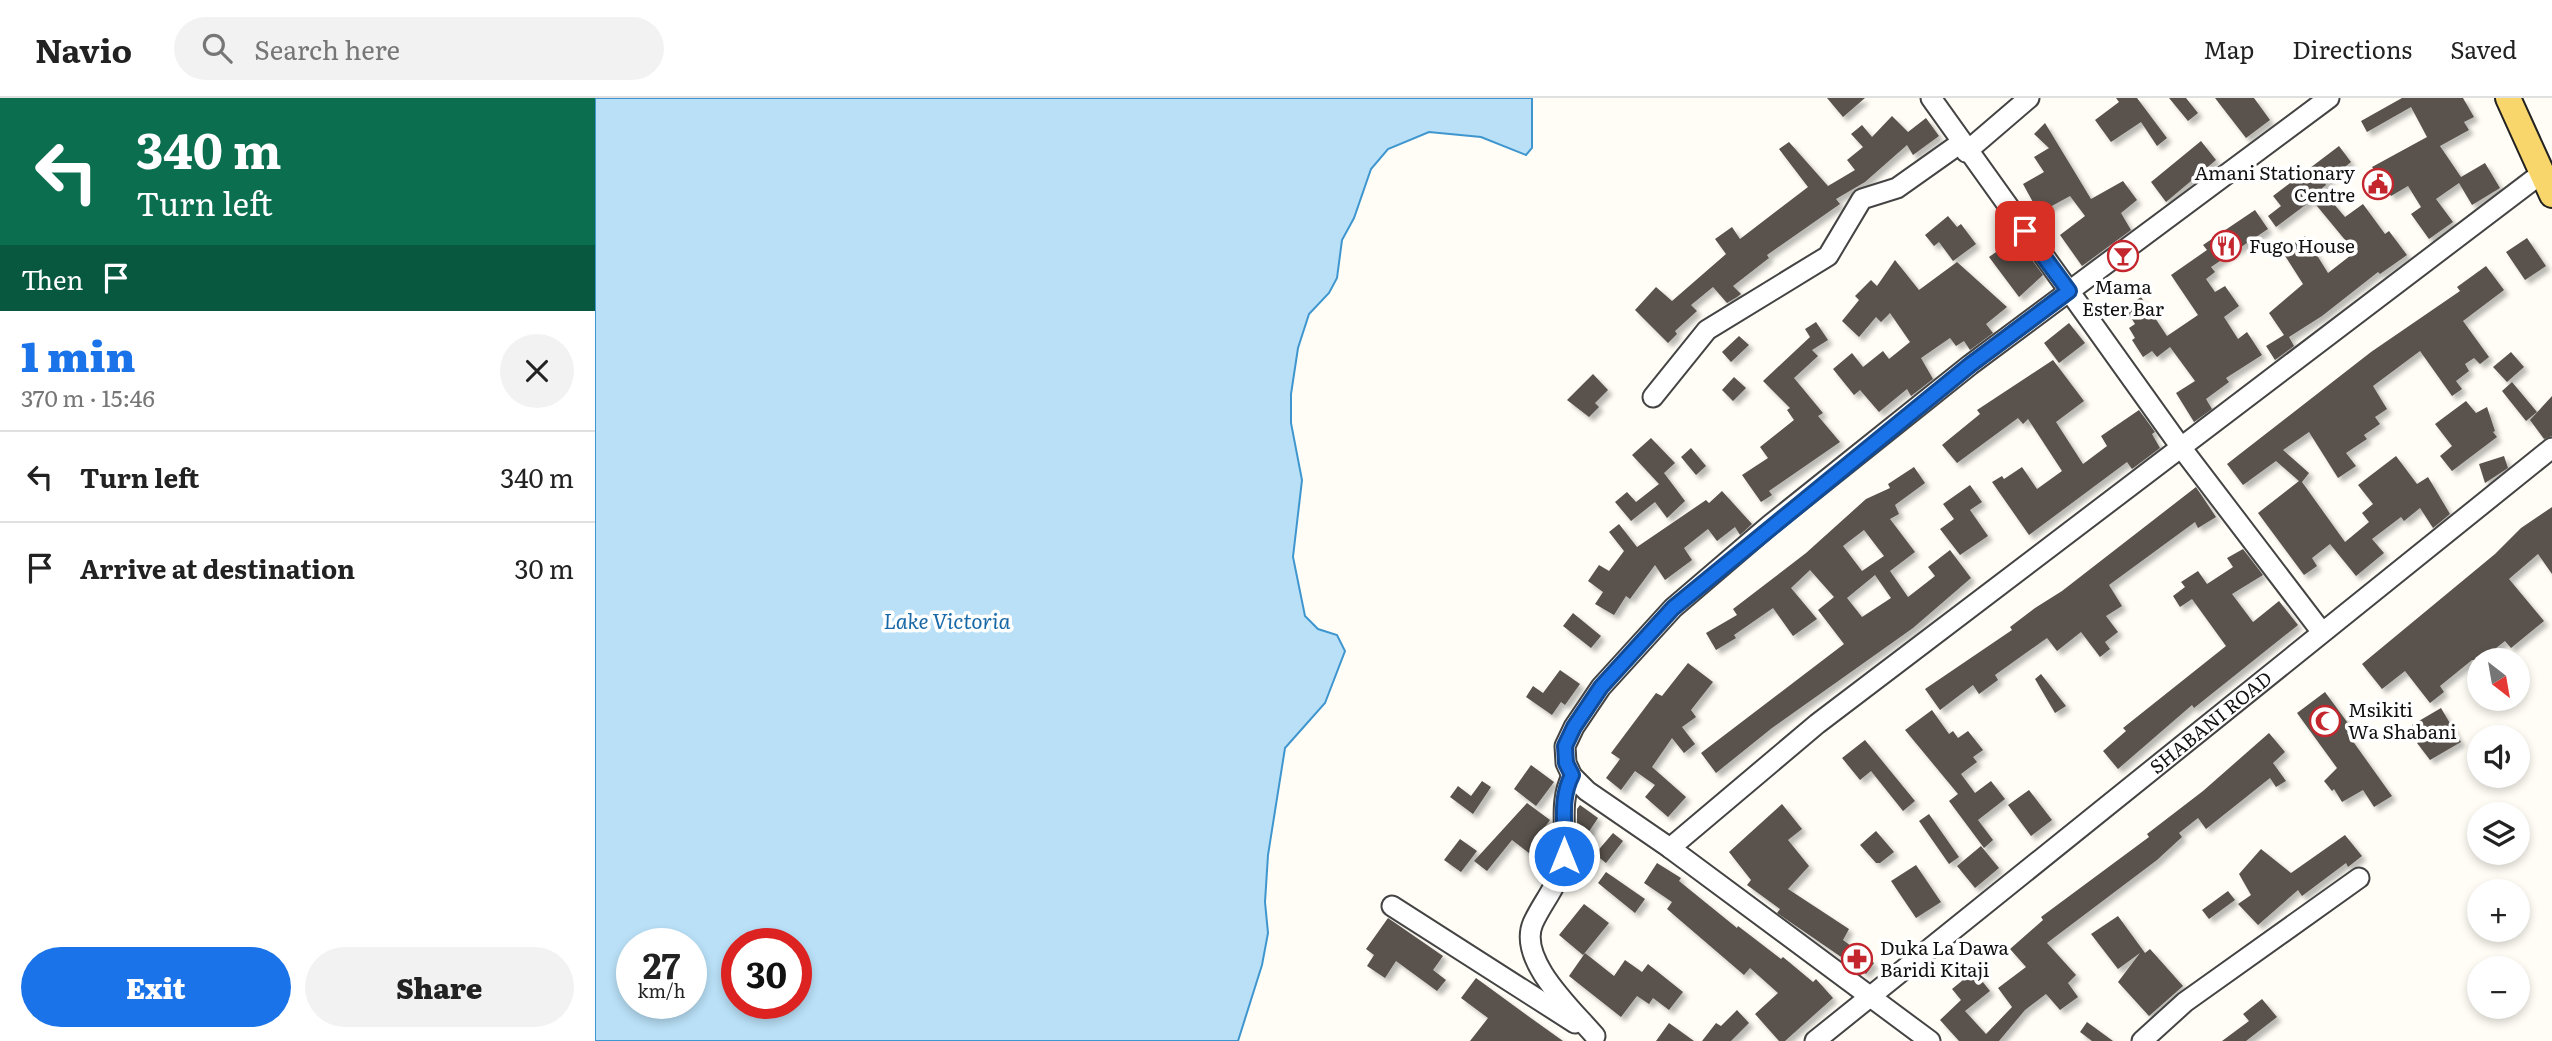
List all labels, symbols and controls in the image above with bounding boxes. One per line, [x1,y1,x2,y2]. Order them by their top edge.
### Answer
search box [174,17,664,80]
text: Navio [35,24,132,73]
icon: search [198,29,236,67]
text: Search here [254,29,400,68]
text: Map [2203,31,2254,66]
text: Directions [2292,31,2412,66]
text: Saved [2450,31,2517,66]
text: 340 m [136,111,282,184]
icon: left [21,126,112,217]
place label: Amani Stationary Centre [2194,158,2355,208]
public building icon: Amani Stationary Centre [2361,167,2395,201]
text: Turn left [136,178,273,226]
pin [1995,201,2055,261]
icon: arrive [2006,212,2044,250]
restaurant icon: Fugo House [2209,229,2243,263]
place label: Fugo House [2249,231,2355,259]
bar icon: Mama Ester Bar [2106,239,2140,273]
text: Then [21,259,83,298]
icon: arrive [97,259,135,297]
place label: Mama Ester Bar [2082,272,2164,322]
text: 1 min [21,323,136,385]
button: close [500,334,574,408]
text: 370 m · 15:46 [21,380,155,414]
text: Turn left [80,457,199,496]
text: 340 m [500,457,574,496]
icon: left [21,458,59,496]
text: Arrive at destination [80,548,355,587]
text: 30 m [514,548,574,587]
icon: arrive [21,549,59,587]
water label: Lake Victoria [883,604,1011,635]
north arrow [2467,648,2531,710]
map controls [2467,648,2530,1019]
street label: SHABANI ROAD [2143,664,2277,780]
place label: Msikiti Wa Shabani [2348,695,2457,745]
mosque icon: Msikiti Wa Shabani [2308,704,2342,738]
button: sound [2467,725,2530,788]
button: layers [2467,802,2530,865]
position arrow [1527,819,1601,893]
button: + [2467,879,2530,942]
speed limit sign: 30 [721,928,812,1019]
place label: Duka La Dawa Baridi Kitaji [1880,933,2010,983]
text: 27 [643,938,680,990]
pharmacy icon: Duka La Dawa Baridi Kitaji [1840,942,1874,976]
button: Exit [21,947,291,1027]
button: Share [305,947,574,1027]
button: − [2467,956,2530,1019]
text: km/h [638,977,685,1004]

